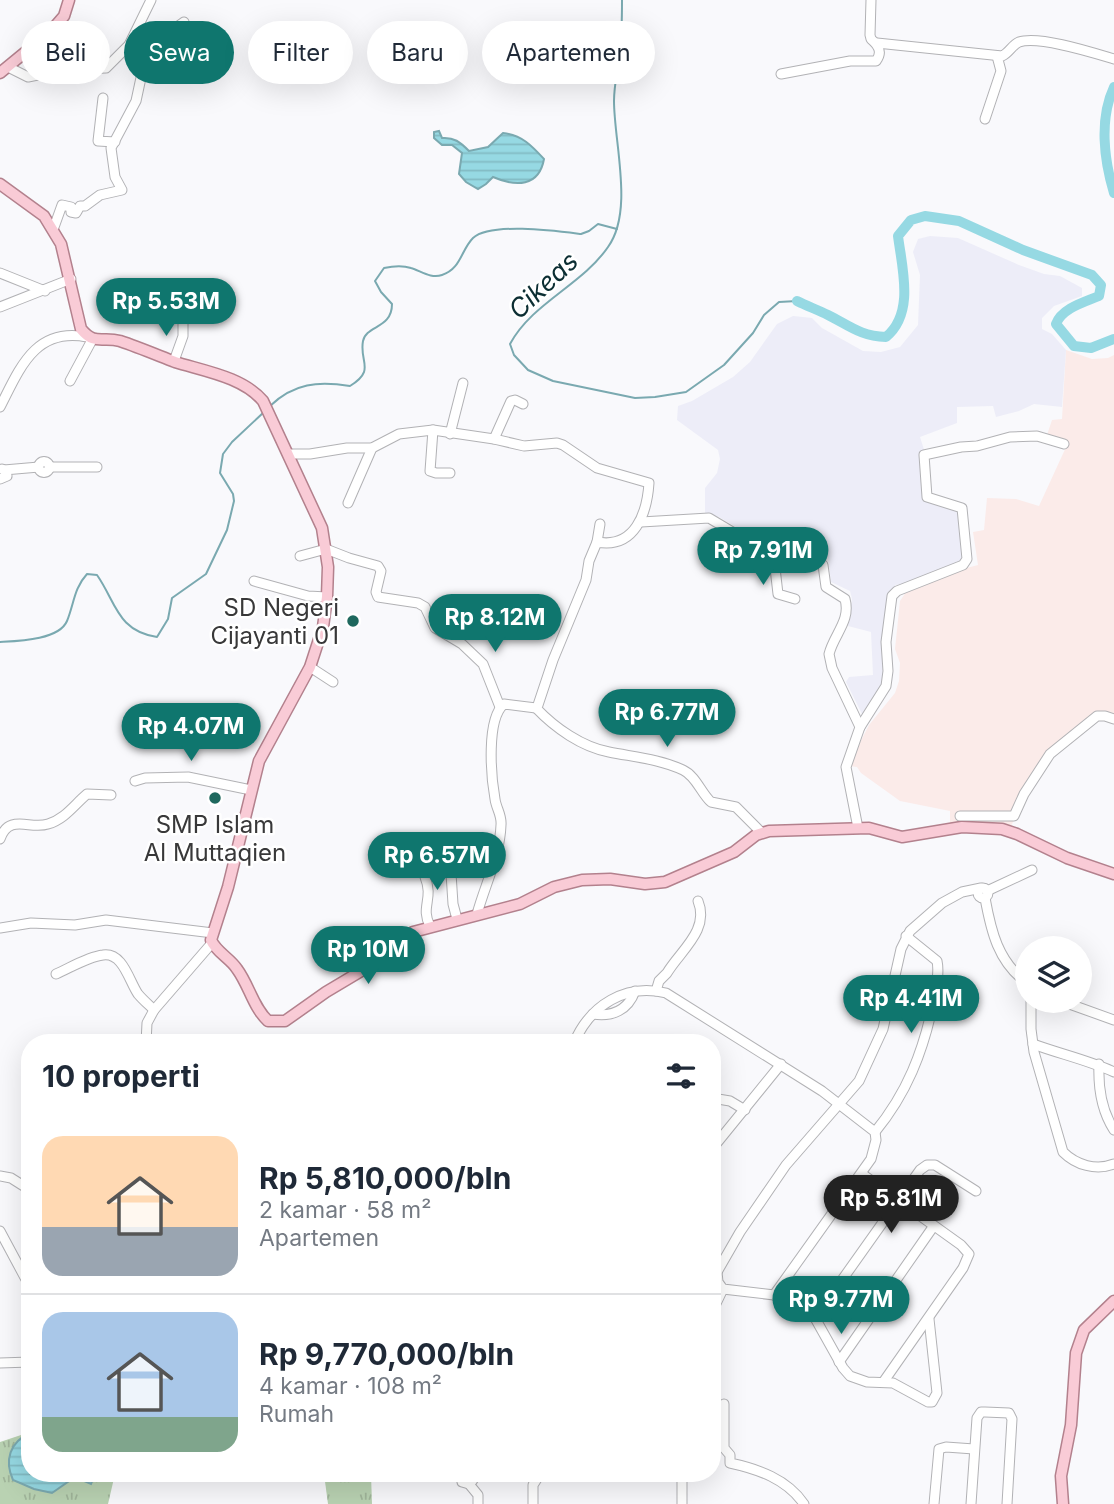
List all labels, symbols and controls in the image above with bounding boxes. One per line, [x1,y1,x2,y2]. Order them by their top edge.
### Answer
chip: Beli [21,21,110,84]
chip: Sewa [124,21,234,84]
chip: Filter [248,21,353,84]
chip: Baru [367,21,468,84]
chip: Apartemen [482,21,655,84]
water label: Cikeas [502,245,584,325]
pin: Rp 5.53M [94,278,238,338]
text: Rp 5.53M [112,287,220,315]
pin: Rp 7.91M [691,528,835,587]
text: Rp 7.91M [713,536,813,564]
place label: SD Negeri Cijayanti 01 [210,593,339,650]
pin: Rp 8.12M [423,594,567,654]
text: Rp 8.12M [445,603,545,631]
marker: SD Negeri Cijayanti 01 [345,613,361,629]
pin: Rp 6.77M [595,690,739,749]
text: Rp 6.77M [614,698,720,726]
pin: Rp 4.07M [119,704,263,763]
text: Rp 4.07M [138,712,244,740]
marker: SMP Islam Al Muttaqien [207,790,223,806]
place label: SMP Islam Al Muttaqien [144,810,286,867]
pin: Rp 6.57M [365,832,509,892]
text: Rp 6.57M [384,841,490,869]
pin: Rp 10M [311,926,425,986]
text: Rp 10M [327,935,409,963]
map controls [1015,936,1092,1013]
button: layers [1015,936,1092,1013]
pin: Rp 4.41M [839,976,983,1035]
text: Rp 4.41M [859,984,963,1012]
icon: filters [662,1057,700,1095]
text: 10 properti [42,1058,200,1094]
text: Rp 5,810,000/bln [259,1160,511,1196]
icon: home [98,1164,182,1248]
pin: Rp 5.81M [819,1176,963,1235]
text: Rp 5.81M [840,1184,942,1212]
text: 2 kamar · 58 m² [259,1196,431,1224]
text: Apartemen [259,1224,379,1252]
pin: Rp 9.77M [769,1276,913,1336]
text: Rp 9.77M [788,1285,894,1313]
text: Rp 9,770,000/bln [259,1336,514,1372]
icon: home [98,1340,182,1424]
text: 4 kamar · 108 m² [259,1372,442,1400]
text: Rumah [259,1400,334,1428]

